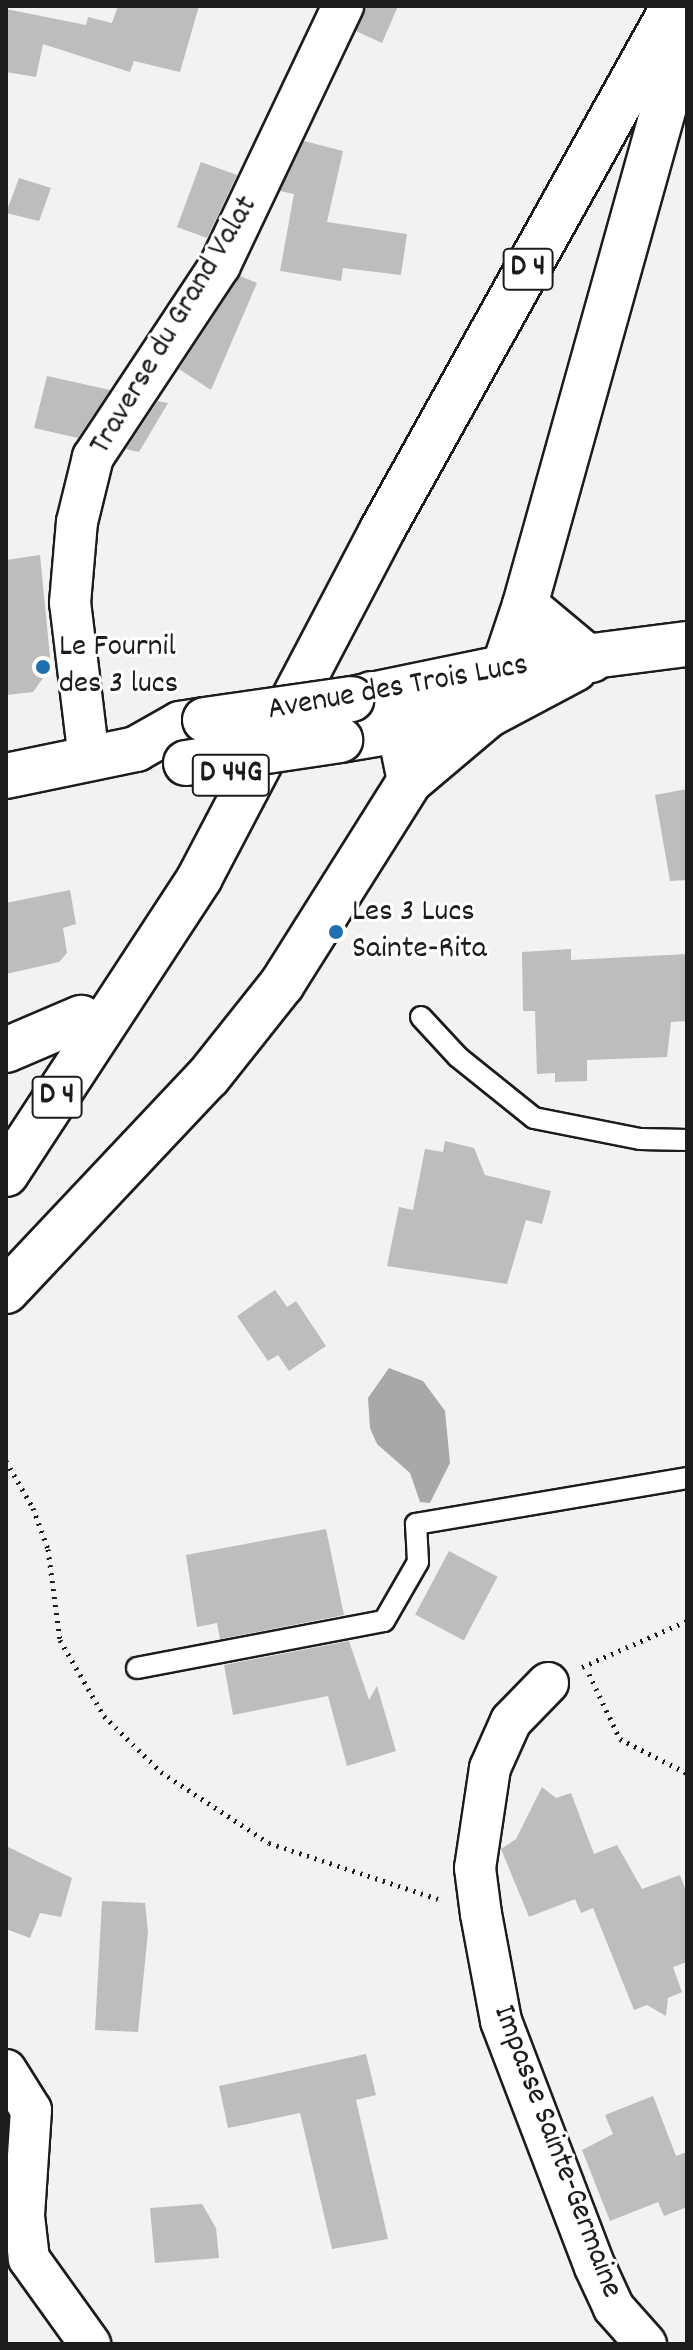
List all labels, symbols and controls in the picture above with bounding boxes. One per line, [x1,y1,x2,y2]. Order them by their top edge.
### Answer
street label: Traverse du Grand Valat [83,190,267,462]
road number: D 4 [502,243,554,295]
place label: Le Fournil des 3 lucs [59,630,178,705]
street label: Avenue des Trois Lucs [265,647,531,731]
marker: Le Fournil des 3 lucs [34,658,52,676]
road number: D 44G [191,749,271,801]
place label: Les 3 Lucs Sainte-Rita [352,895,487,970]
marker: Les 3 Lucs Sainte-Rita [327,923,345,941]
road number: D 4 [31,1071,83,1123]
street label: Impasse Sainte-Germaine [482,2000,630,2304]

